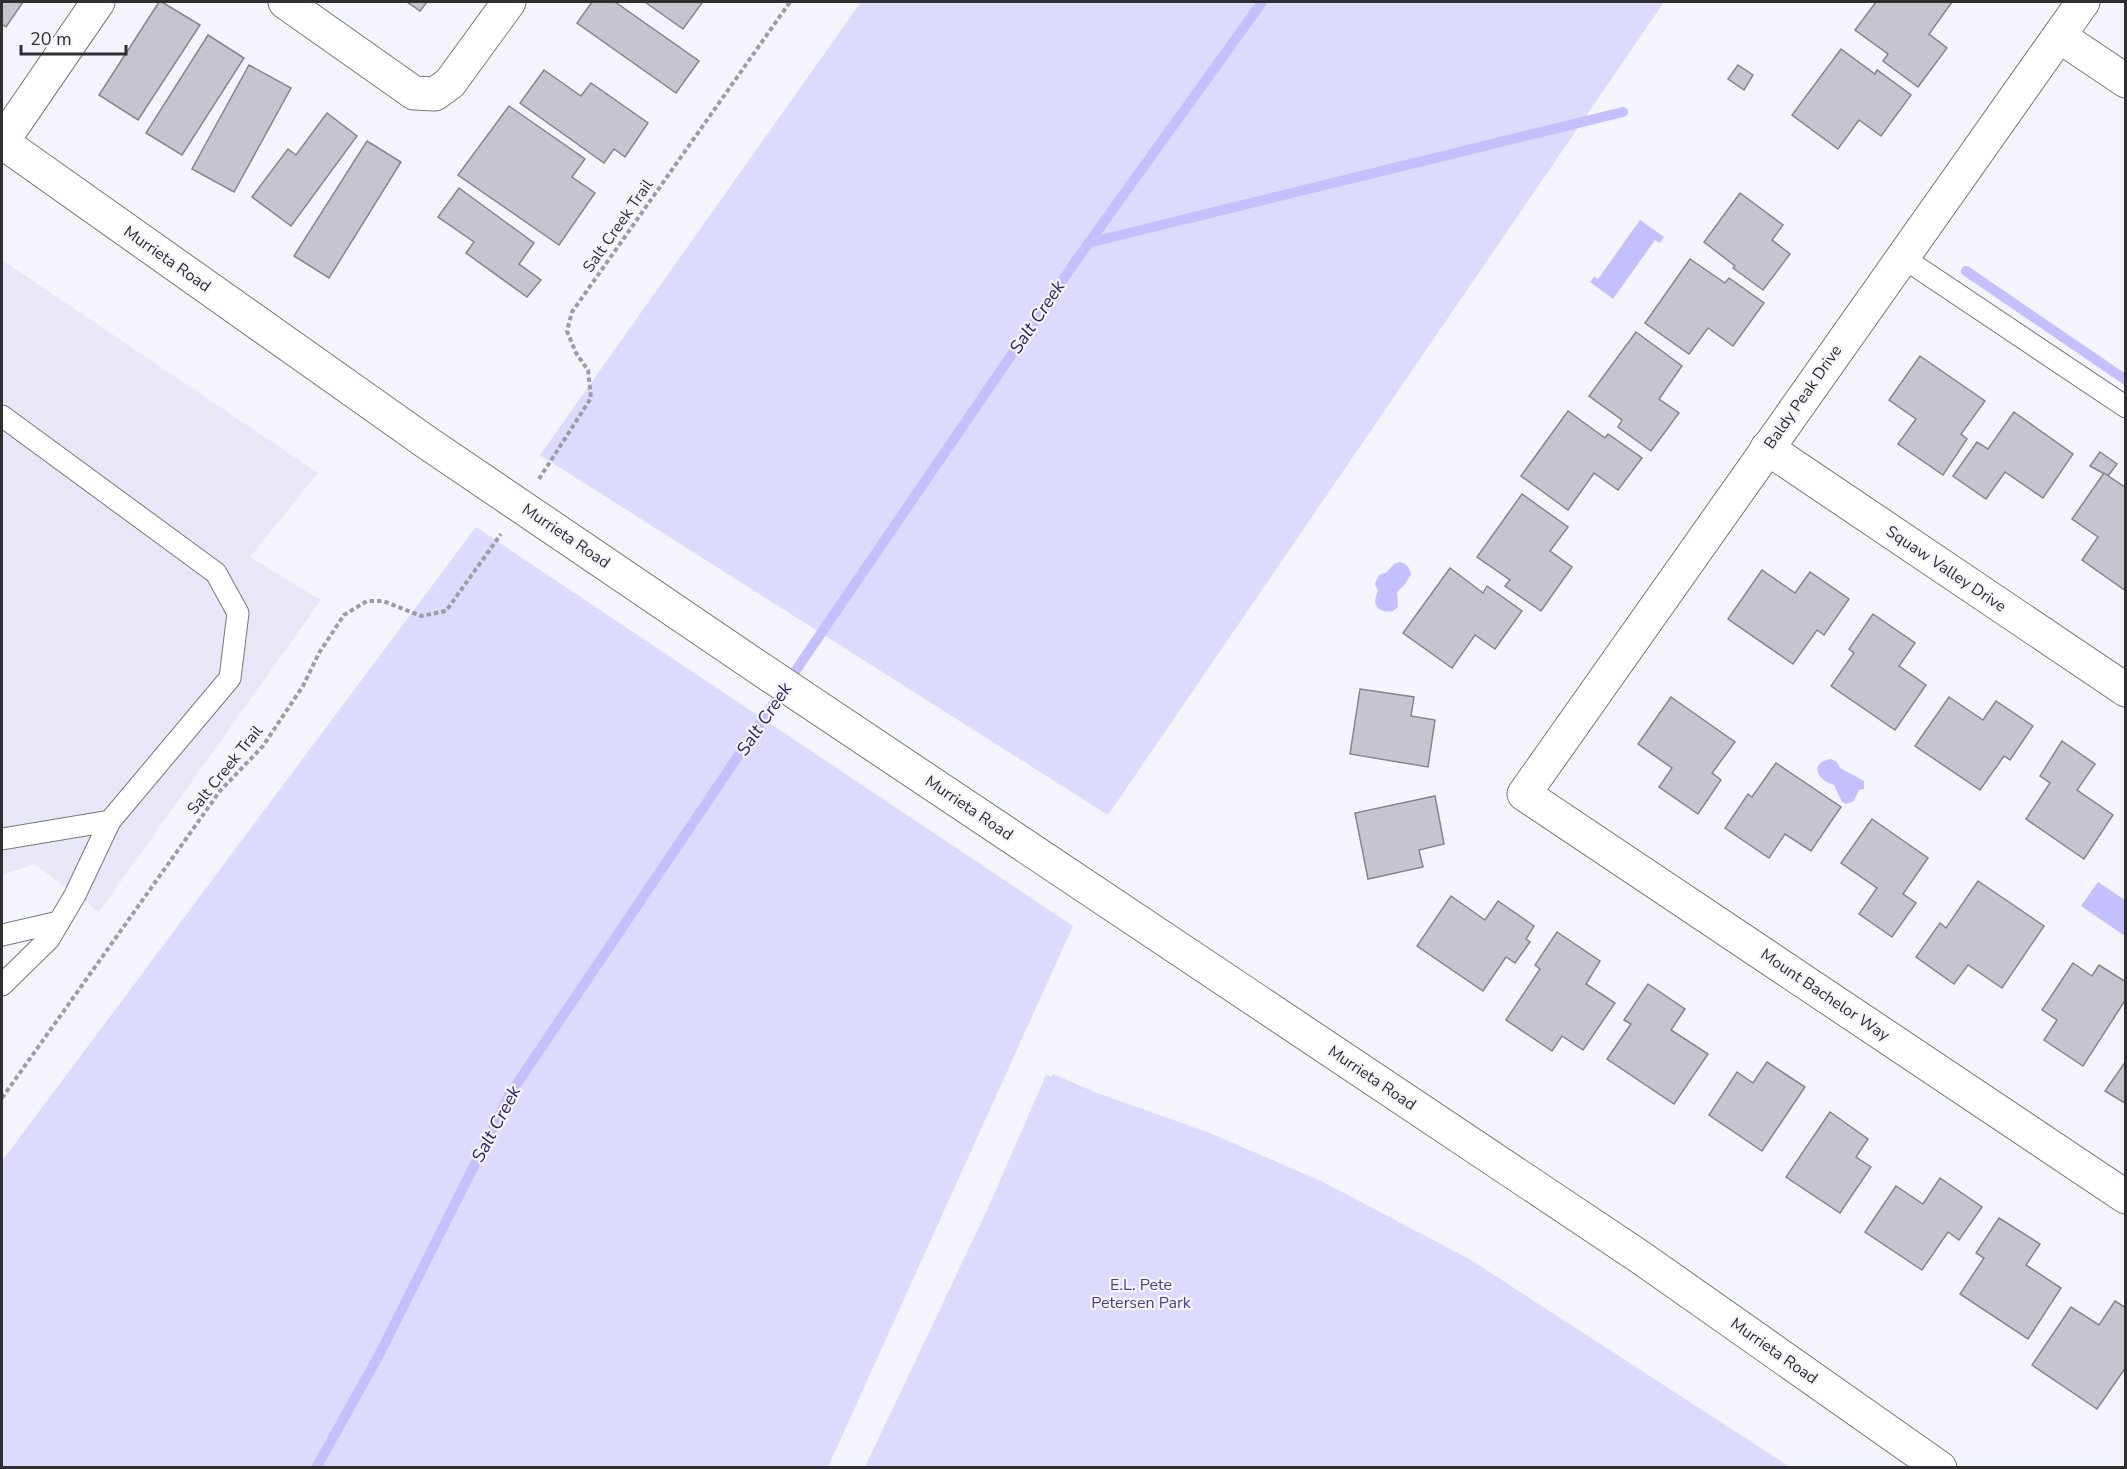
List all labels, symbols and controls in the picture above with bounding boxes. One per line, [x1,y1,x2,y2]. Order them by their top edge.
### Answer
scale bar [21,18,126,56]
text: 20 m [30,27,72,51]
street label: Salt Creek Trail [578,175,658,277]
street label: Murrieta Road [119,221,215,297]
water label: Salt Creek [1004,275,1071,358]
street label: Baldy Peak Drive [1759,341,1847,453]
street label: Murrieta Road [518,498,614,574]
street label: Squaw Valley Drive [1881,521,2011,617]
water label: Salt Creek [731,677,798,760]
street label: Salt Creek Trail [182,720,268,819]
street label: Murrieta Road [921,770,1017,846]
street label: Mount Bachelor Way [1756,944,1895,1047]
street label: Murrieta Road [1324,1040,1420,1116]
water label: Salt Creek [466,1081,527,1166]
park label: E.L. Pete Petersen Park [1091,1274,1192,1314]
street label: Murrieta Road [1726,1313,1822,1389]

